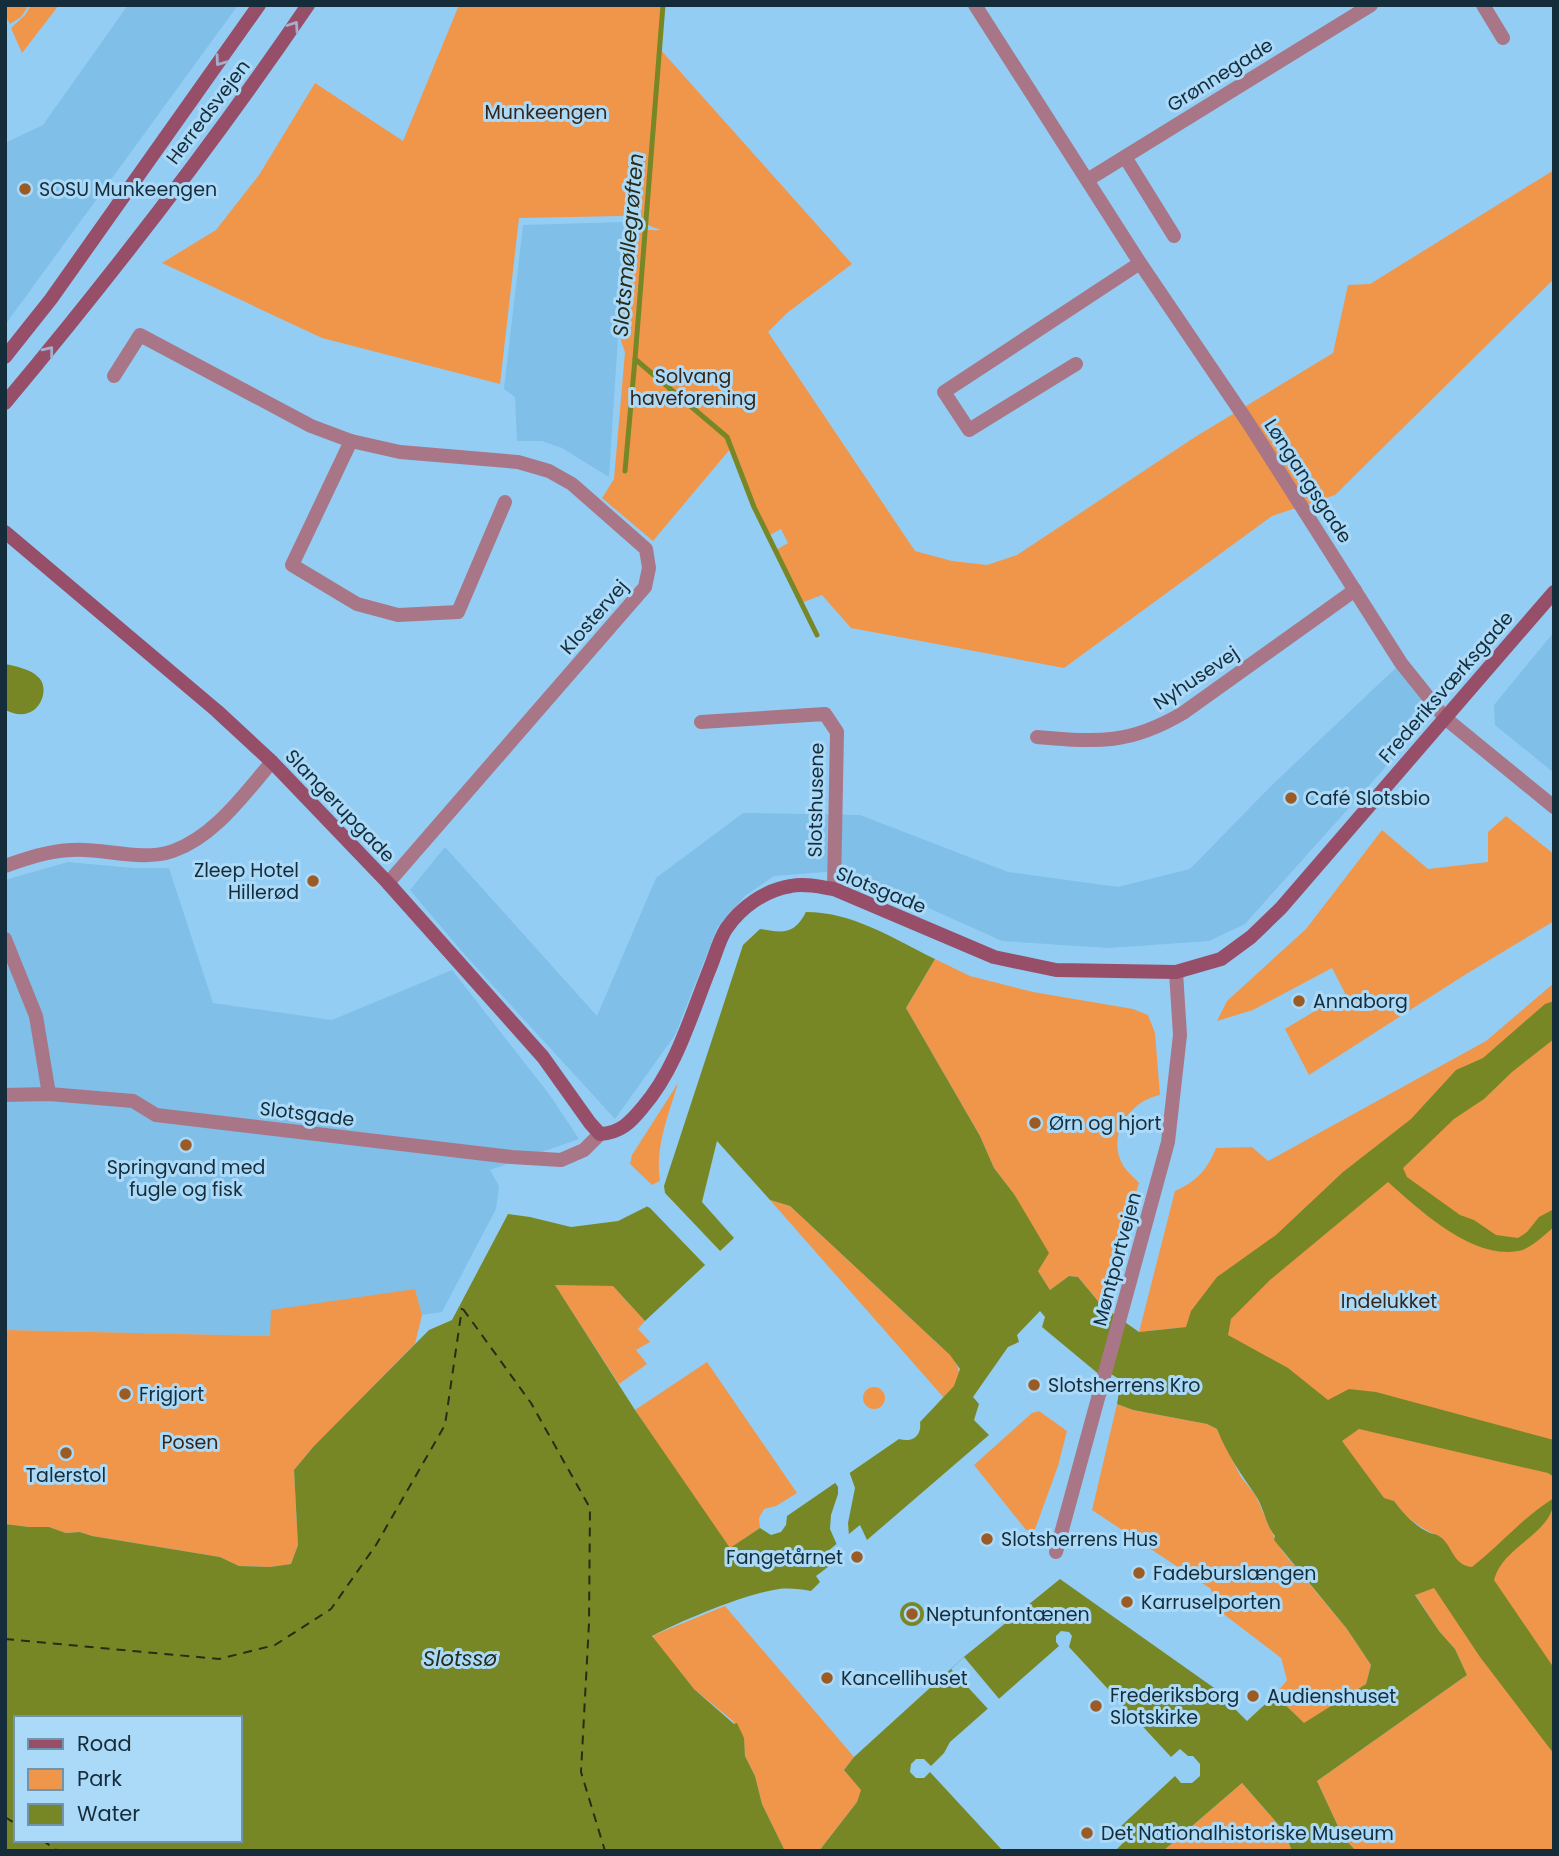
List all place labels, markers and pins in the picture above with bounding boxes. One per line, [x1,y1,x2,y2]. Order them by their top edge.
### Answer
place label: SOSU Munkeengen [39,176,217,203]
marker: SOSU Munkeengen [17,181,33,197]
place label: Café Slotsbio [1305,785,1430,812]
marker: Café Slotsbio [1283,790,1299,806]
place label: Zleep Hotel Hillerød [194,857,299,906]
marker: Zleep Hotel Hillerød [305,873,321,889]
place label: Annaborg [1313,988,1408,1015]
marker: Annaborg [1291,993,1307,1009]
place label: Ørn og hjort [1049,1110,1161,1137]
marker: Ørn og hjort [1027,1115,1043,1131]
marker: Springvand med fugle og fisk [178,1137,194,1153]
place label: Springvand med fugle og fisk [107,1154,265,1203]
place label: Slotsherrens Kro [1048,1372,1201,1399]
marker: Slotsherrens Kro [1026,1377,1042,1393]
place label: Frigjort [139,1381,204,1408]
marker: Frigjort [117,1386,133,1402]
marker: Talerstol [58,1445,74,1461]
place label: Talerstol [26,1462,106,1489]
place label: Slotsherrens Hus [1001,1526,1158,1553]
marker: Slotsherrens Hus [979,1531,995,1547]
place label: Fangetårnet [726,1544,843,1571]
marker: Fangetårnet [849,1549,865,1565]
place label: Fadeburslængen [1153,1560,1317,1587]
marker: Fadeburslængen [1131,1565,1147,1581]
place label: Karruselporten [1141,1589,1281,1616]
marker: Karruselporten [1119,1594,1135,1610]
place label: Neptunfontænen [926,1601,1090,1628]
marker: Neptunfontænen [904,1606,920,1622]
place label: Kancellihuset [841,1665,968,1692]
marker: Kancellihuset [819,1670,835,1686]
place label: Frederiksborg Slotskirke [1110,1682,1239,1731]
place label: Audienshuset [1267,1683,1396,1710]
marker: Audienshuset [1245,1688,1261,1704]
marker: Frederiksborg Slotskirke [1088,1698,1104,1714]
place label: Det Nationalhistoriske Museum [1101,1820,1394,1847]
marker: Det Nationalhistoriske Museum [1079,1825,1095,1841]

